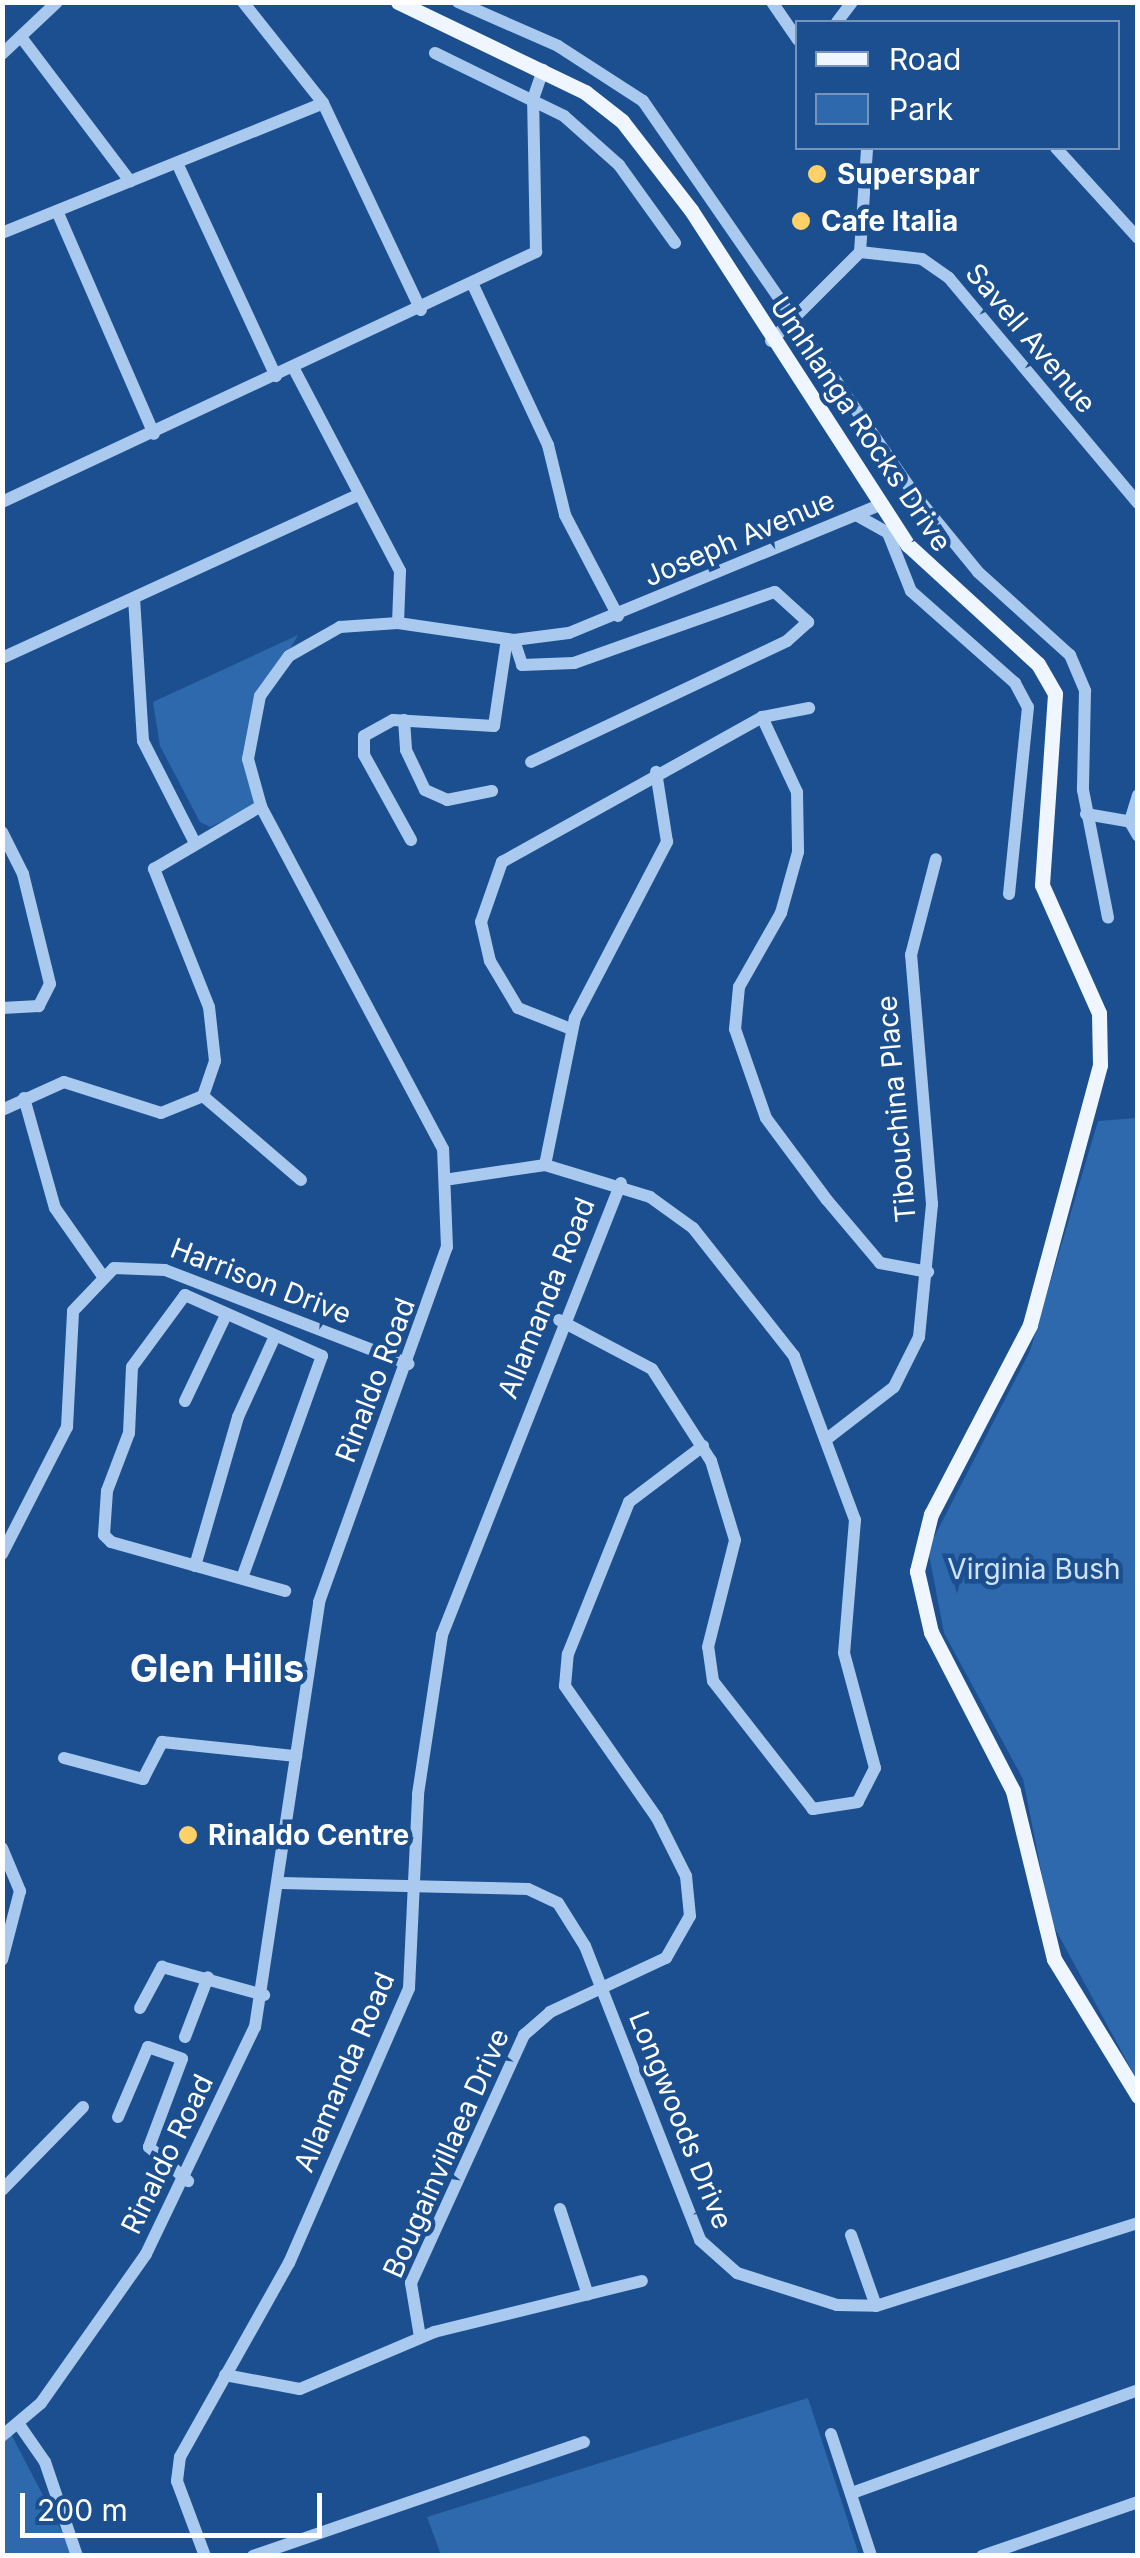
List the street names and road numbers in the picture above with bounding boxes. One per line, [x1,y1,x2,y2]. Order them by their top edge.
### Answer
street label: Savell Avenue [959,257,1103,419]
street label: Umhlanga Rocks Drive [763,290,959,558]
street label: Joseph Avenue [639,483,839,593]
street label: Tibouchina Place [869,994,923,1224]
street label: Allamanda Road [490,1193,602,1403]
street label: Harrison Drive [166,1231,356,1331]
street label: Rinaldo Road [328,1293,422,1467]
street label: Allamanda Road [287,1967,401,2177]
street label: Longwoods Drive [622,2006,740,2234]
street label: Bougainvillaea Drive [376,2023,516,2283]
street label: Rinaldo Road [114,2069,220,2239]

